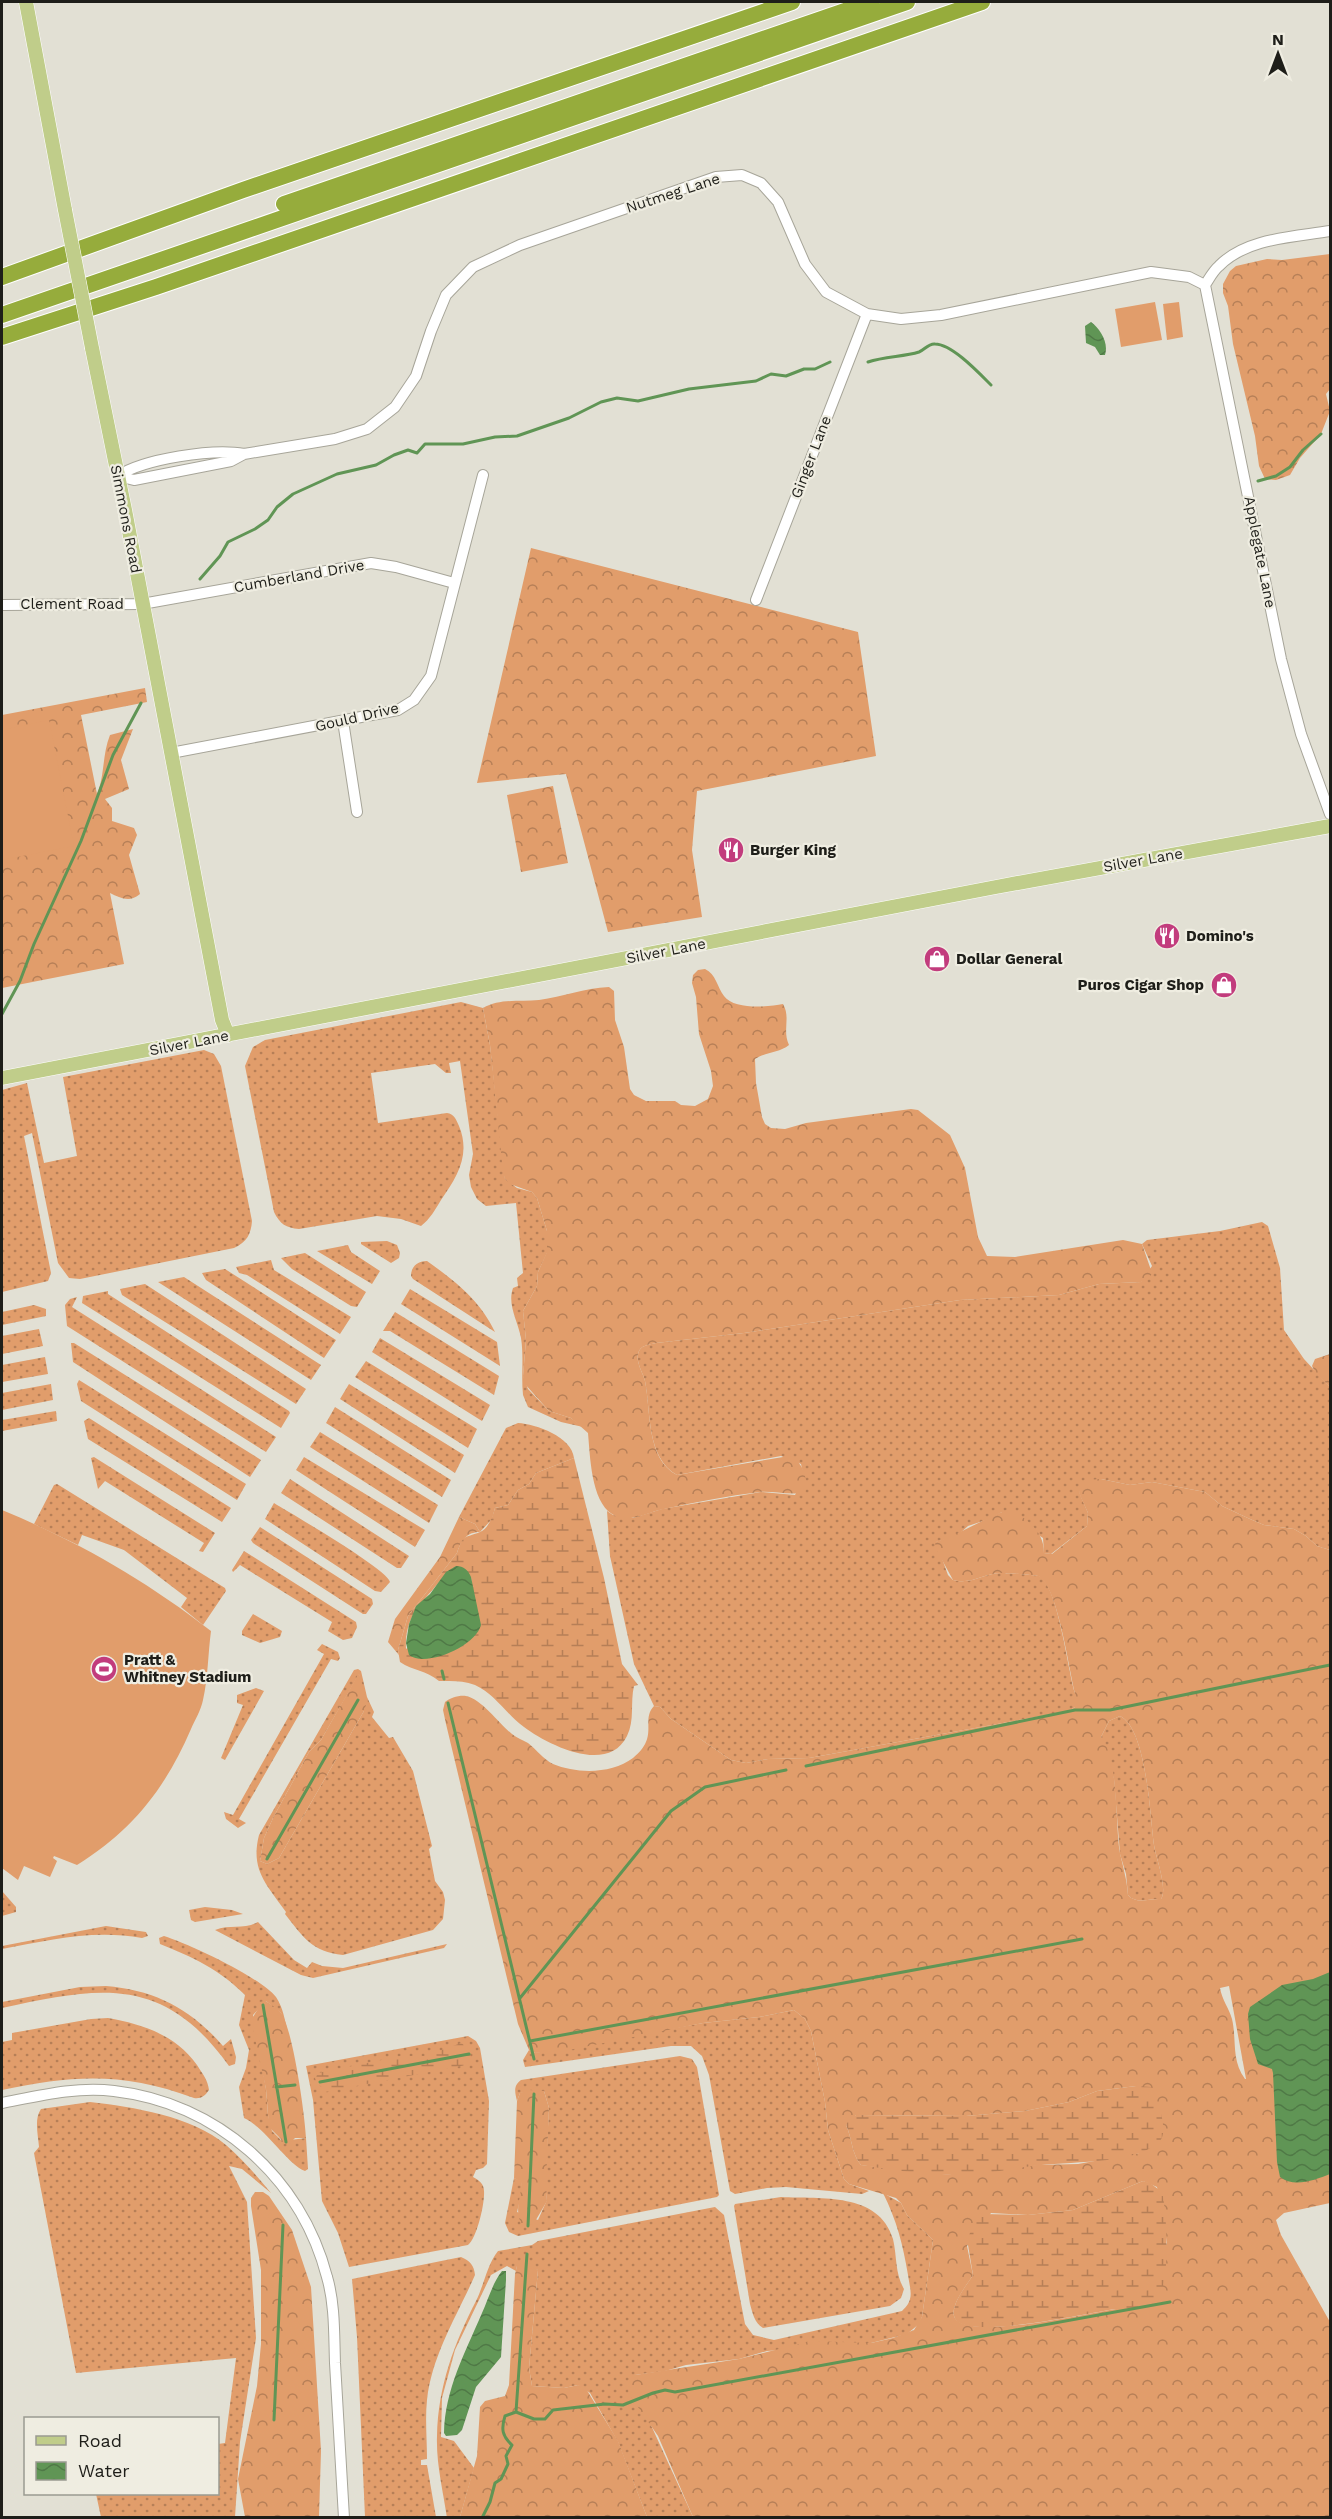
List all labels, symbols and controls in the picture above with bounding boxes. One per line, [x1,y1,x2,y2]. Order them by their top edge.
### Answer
north arrow [1248,24,1308,84]
text: N [1272,30,1284,49]
street label: Nutmeg Lane [624,169,722,217]
street label: Ginger Lane [787,413,835,501]
street label: Simmons Road [107,463,145,575]
street label: Applegate Lane [1240,495,1280,609]
street label: Cumberland Drive [232,556,366,596]
street label: Clement Road [20,595,124,613]
street label: Gould Drive [313,699,401,735]
restaurant icon: Burger King [716,835,746,865]
place label: Burger King [750,841,837,859]
street label: Silver Lane [1102,844,1184,876]
restaurant icon: Domino's [1152,921,1182,951]
place label: Domino's [1186,927,1254,945]
street label: Silver Lane [625,934,707,968]
shop icon: Dollar General [922,944,952,974]
place label: Dollar General [956,950,1062,968]
shop icon: Puros Cigar Shop [1209,970,1239,1000]
place label: Puros Cigar Shop [1078,976,1204,994]
street label: Silver Lane [148,1026,230,1060]
place label: Pratt & Whitney Stadium [124,1651,251,1686]
sports icon: Pratt & Whitney Stadium [89,1654,119,1684]
legend [24,2417,219,2495]
text: Road [78,2430,122,2451]
text: Water [78,2460,130,2481]

